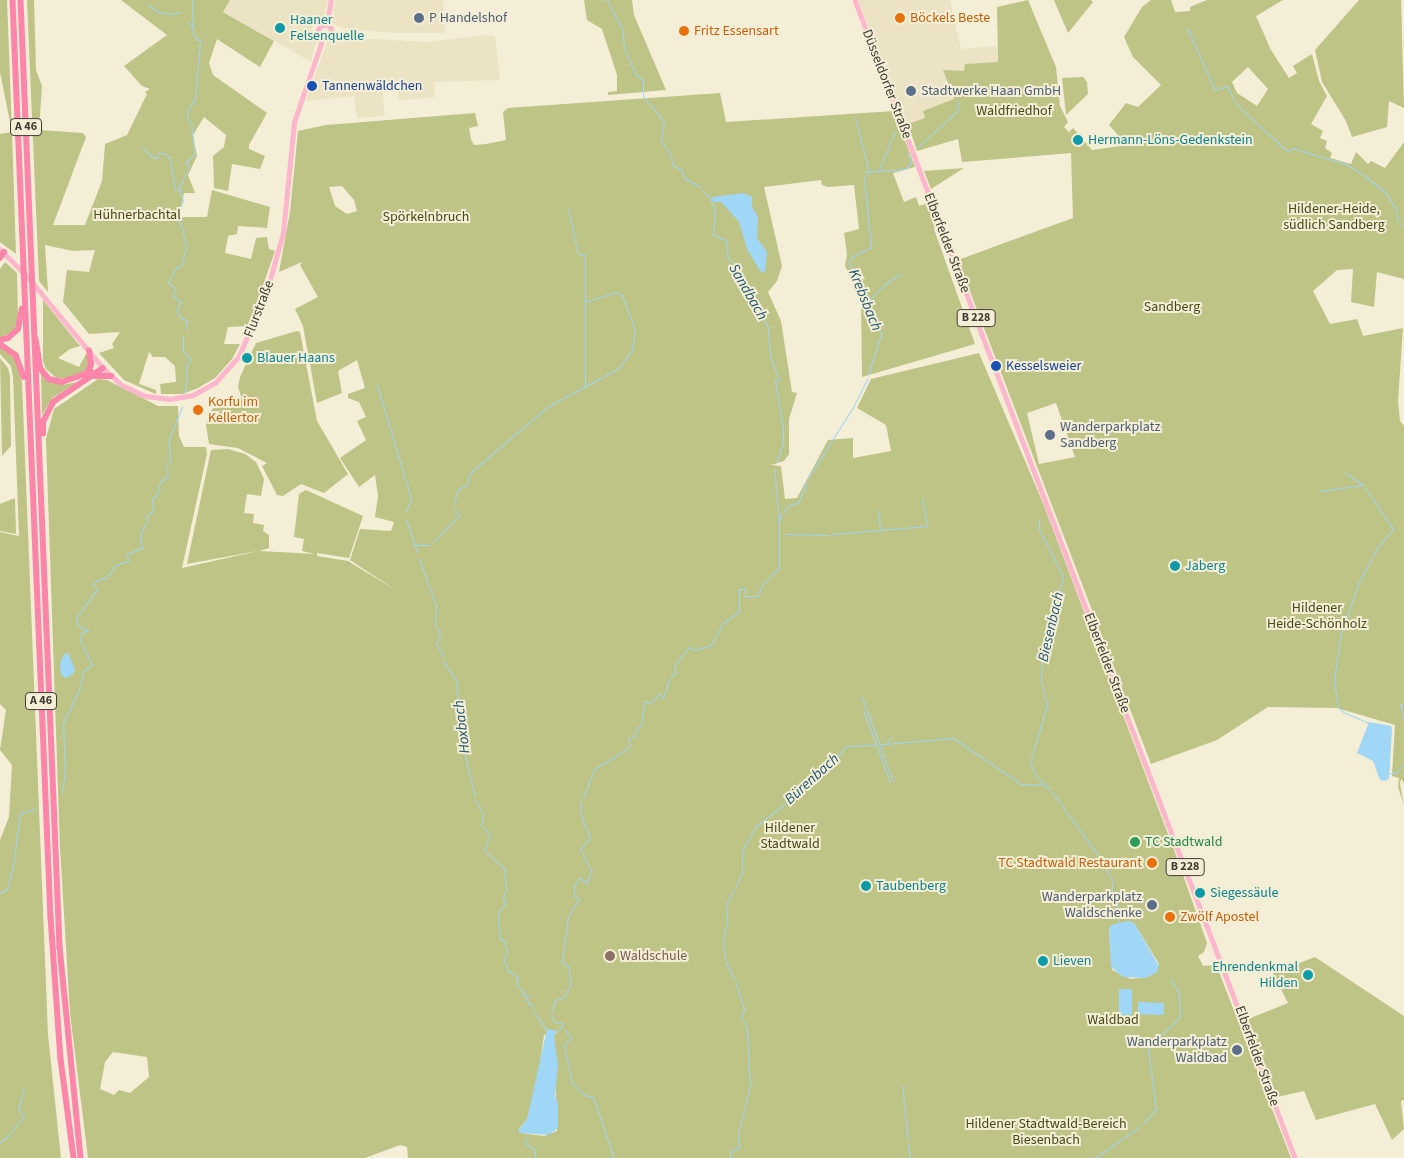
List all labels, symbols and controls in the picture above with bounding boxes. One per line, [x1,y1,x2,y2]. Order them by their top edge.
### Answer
place label: P Handelshof [429,10,507,26]
place label: Böckels Beste [910,10,990,26]
place label: Haaner Felsenquelle [290,12,364,44]
marker: P Handelshof [413,12,425,24]
marker: Böckels Beste [894,12,906,24]
marker: Haaner Felsenquelle [274,22,286,34]
place label: Fritz Essensart [694,23,779,39]
marker: Fritz Essensart [678,25,690,37]
street label: Düsseldorfer Straße [858,27,916,141]
place label: Tannenwäldchen [322,78,422,94]
marker: Tannenwäldchen [306,80,318,92]
place label: Stadtwerke Haan GmbH [921,83,1061,99]
marker: Stadtwerke Haan GmbH [905,85,917,97]
park label: Waldfriedhof [976,103,1052,119]
road number: A 46 [10,118,42,136]
place label: Hermann-Löns-Gedenkstein [1088,132,1253,148]
marker: Hermann-Löns-Gedenkstein [1072,134,1084,146]
street label: Elberfelder Straße [920,191,974,295]
park label: Hildener-Heide, südlich Sandberg [1283,201,1385,233]
park label: Hühnerbachtal [93,207,181,223]
park label: Spörkelnbruch [383,209,469,225]
water label: Sandbach [725,261,771,323]
water label: Krebsbach [844,266,886,334]
street label: Flurstraße [240,278,278,340]
park label: Sandberg [1144,299,1200,315]
road number: B 228 [956,308,996,328]
place label: Blauer Haans [257,350,335,366]
marker: Blauer Haans [241,352,253,364]
place label: Kesselsweier [1006,358,1081,374]
marker: Kesselsweier [990,360,1002,372]
place label: Korfu im Kellertor [208,394,259,427]
marker: Korfu im Kellertor [192,404,204,416]
place label: Wanderparkplatz Sandberg [1060,419,1160,452]
marker: Wanderparkplatz Sandberg [1044,429,1056,441]
place label: Jaberg [1185,558,1225,574]
marker: Jaberg [1169,560,1181,572]
water label: Biesenbach [1034,590,1068,664]
park label: Hildener Heide-Schönholz [1267,600,1367,632]
street label: Elberfelder Straße [1080,611,1134,715]
road number: A 46 [25,691,57,710]
water label: Hoxbach [450,699,474,755]
water label: Bürenbach [781,750,843,808]
park label: Hildener Stadtwald [760,820,820,852]
place label: TC Stadtwald [1145,834,1222,850]
marker: TC Stadtwald [1129,836,1141,848]
place label: TC Stadtwald Restaurant [998,855,1142,871]
marker: TC Stadtwald Restaurant [1146,857,1158,869]
road number: B 228 [1165,858,1205,876]
place label: Taubenberg [876,878,946,894]
marker: Taubenberg [860,880,872,892]
place label: Siegessäule [1210,885,1278,901]
marker: Siegessäule [1194,887,1206,899]
place label: Wanderparkplatz Waldschenke [1042,889,1142,922]
marker: Wanderparkplatz Waldschenke [1146,899,1158,911]
place label: Zwölf Apostel [1180,909,1259,925]
marker: Zwölf Apostel [1164,911,1176,923]
place label: Waldschule [620,948,687,964]
marker: Waldschule [604,950,616,962]
place label: Lieven [1053,953,1091,969]
marker: Lieven [1037,955,1049,967]
place label: Ehrendenkmal Hilden [1212,959,1298,992]
marker: Ehrendenkmal Hilden [1302,969,1314,981]
street label: Elberfelder Straße [1231,1003,1283,1109]
park label: Waldbad [1087,1012,1139,1028]
place label: Wanderparkplatz Waldbad [1127,1034,1227,1066]
marker: Wanderparkplatz Waldbad [1231,1044,1243,1056]
park label: Hildener Stadtwald-Bereich Biesenbach [965,1116,1127,1148]

